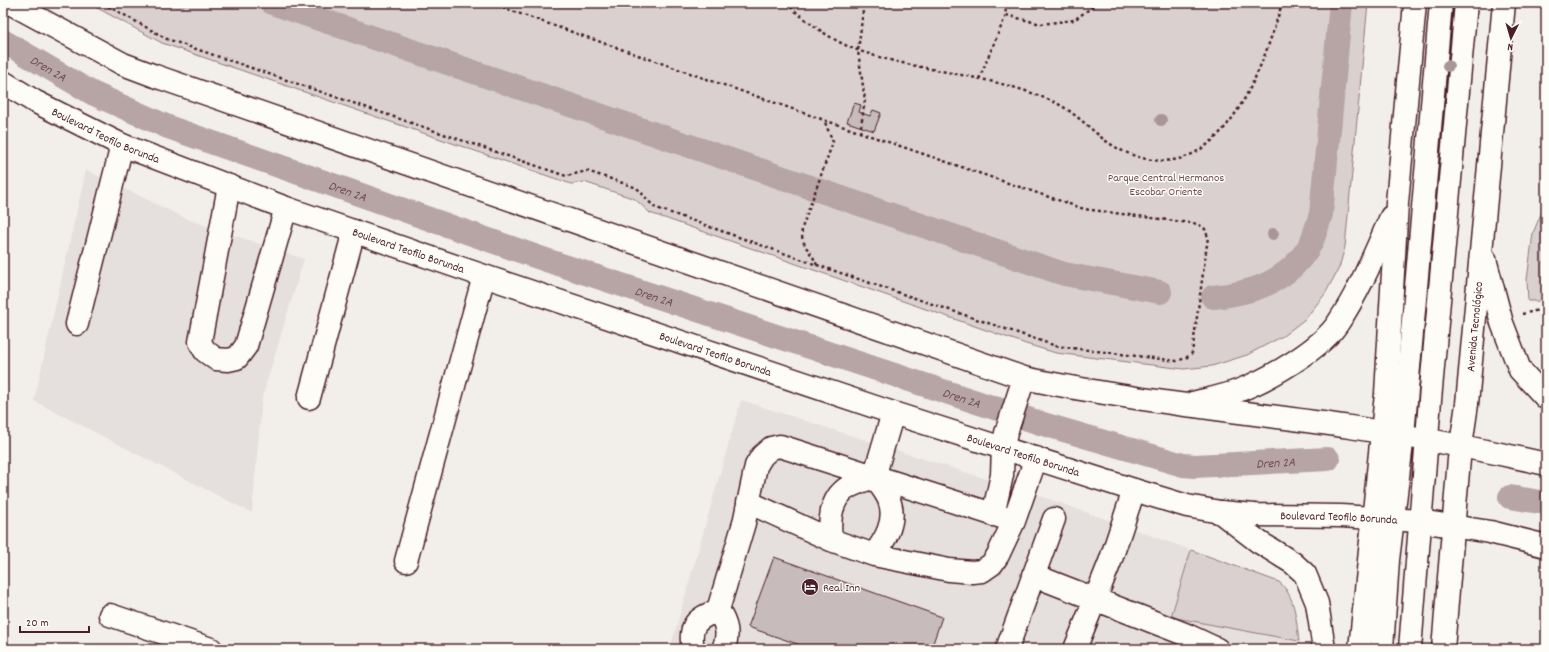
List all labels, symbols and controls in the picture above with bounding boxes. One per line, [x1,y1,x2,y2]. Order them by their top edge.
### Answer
north arrow [1491,18,1531,58]
text: N [1506,38,1514,54]
water label: Dren 2A [26,52,69,88]
street label: Boulevard Teofilo Borunda [48,104,162,169]
park label: Parque Central Hermanos Escobar Oriente [1108,170,1224,201]
water label: Dren 2A [325,177,369,208]
street label: Boulevard Teofilo Borunda [350,224,467,279]
street label: Avenida Tecnológico [1463,281,1488,372]
water label: Dren 2A [632,283,675,313]
street label: Boulevard Teofilo Borunda [657,328,774,382]
water label: Dren 2A [940,384,983,415]
street label: Boulevard Teofilo Borunda [964,430,1082,482]
water label: Dren 2A [1256,454,1296,475]
street label: Boulevard Teofilo Borunda [1280,508,1398,530]
hotel icon: Real Inn [800,577,820,597]
place label: Real Inn [823,580,861,597]
scale bar [20,608,89,634]
text: 20 m [26,615,49,632]

